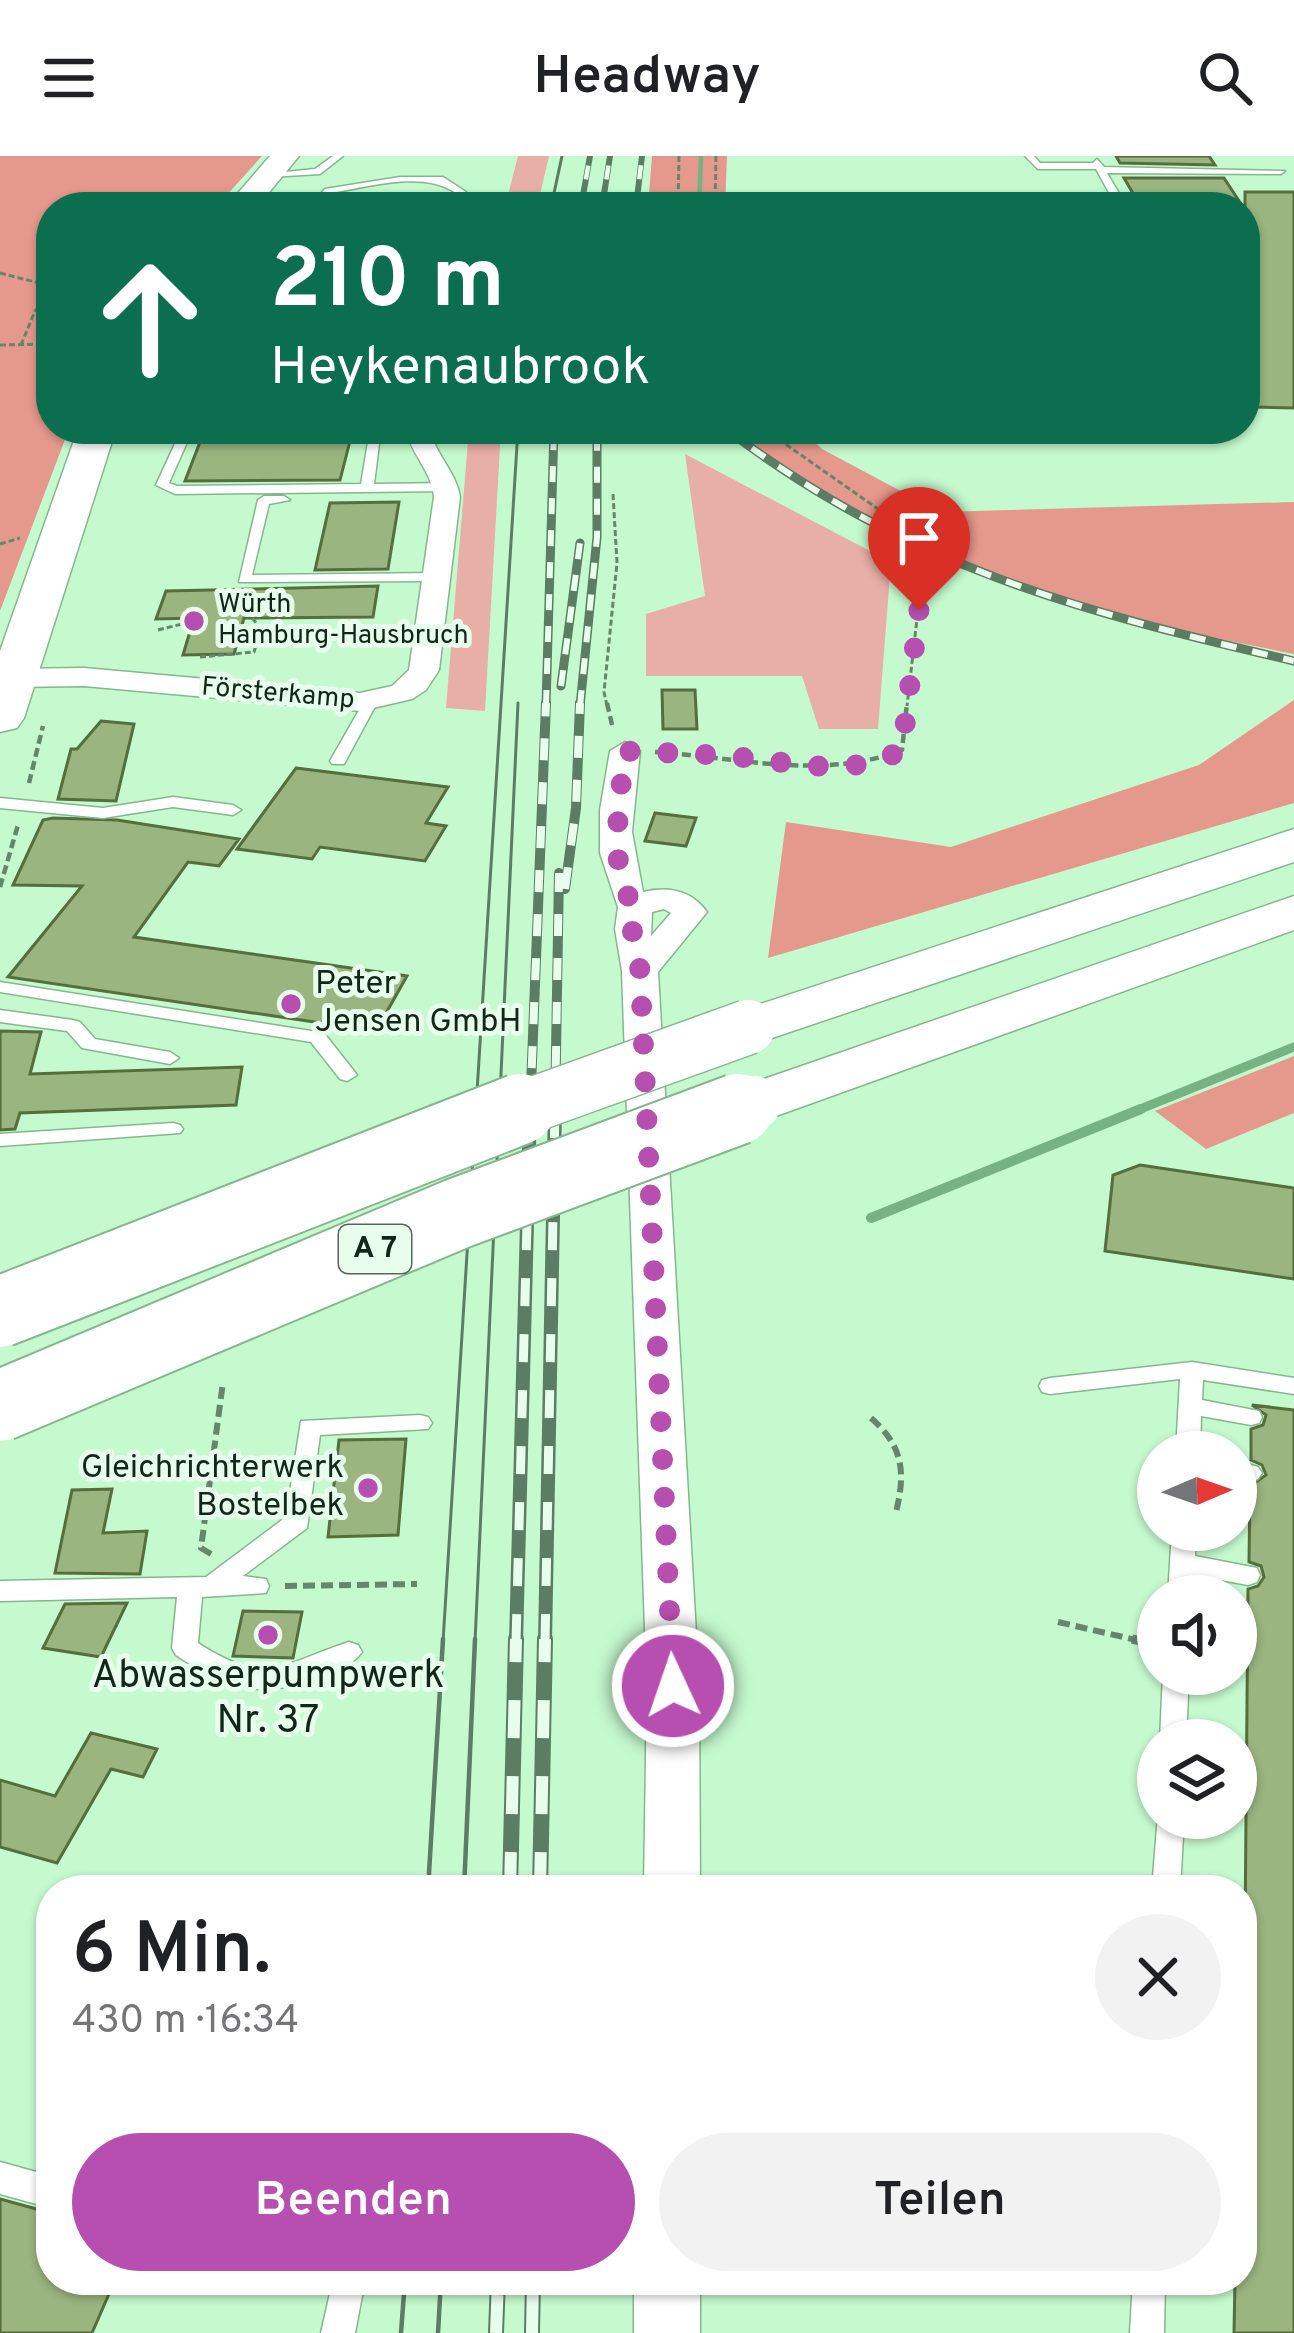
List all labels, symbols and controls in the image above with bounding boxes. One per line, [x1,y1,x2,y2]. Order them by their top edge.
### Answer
text: Headway [533,44,761,113]
icon: menu [36,45,102,111]
icon: search [1192,45,1258,111]
text: 210 m [270,231,505,337]
icon: ahead [72,240,228,396]
text: Heykenaubrook [270,335,650,404]
pin [868,487,970,610]
icon: arrive [886,505,952,571]
place label: Würth Hamburg-Hausbruch [218,588,469,653]
marker: Würth Hamburg-Hausbruch [181,608,207,634]
street label: Försterkamp [200,670,356,718]
place label: Peter Jensen GmbH [315,964,522,1044]
marker: Peter Jensen GmbH [278,991,304,1017]
road number: A 7 [339,1225,411,1273]
north arrow [1137,1431,1257,1551]
map controls [1137,1431,1257,1839]
place label: Gleichrichterwerk Bostelbek [81,1448,344,1528]
marker: Gleichrichterwerk Bostelbek [355,1475,381,1501]
button: sound [1137,1575,1257,1695]
marker: Abwasserpumpwerk Nr. 37 [255,1622,281,1648]
position arrow [610,1623,736,1749]
place label: Abwasserpumpwerk Nr. 37 [92,1653,444,1747]
button: layers [1137,1719,1257,1839]
text: 6 Min. [72,1907,271,1999]
button: close [1095,1914,1221,2040]
text: 430 m · 16:34 [72,1998,299,2047]
button: Beenden [72,2133,635,2271]
button: Teilen [659,2133,1221,2271]

